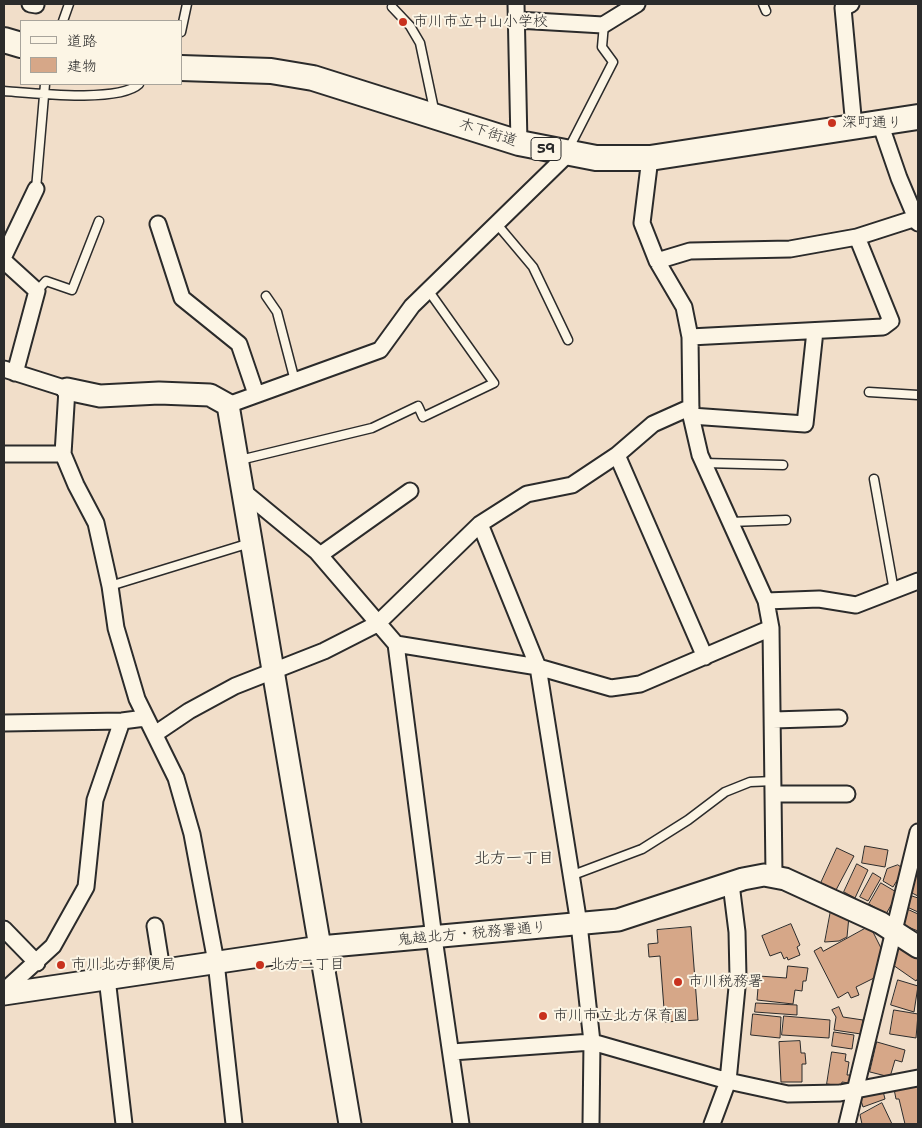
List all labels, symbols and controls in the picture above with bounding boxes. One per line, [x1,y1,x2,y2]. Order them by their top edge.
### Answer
place label: 市川市立中山小学校 [413,13,548,31]
marker: 市川市立中山小学校 [397,16,409,28]
legend [20,20,182,85]
text: 道路 [67,31,97,51]
text: 建物 [67,56,97,76]
place label: 深町通り [842,114,902,132]
street label: 木下街道 [457,115,519,151]
marker: 深町通り [826,117,838,129]
road number: 59 [531,138,561,160]
district label: 北方一丁目 [474,849,554,869]
street label: 鬼越北方・税務署通り [397,918,547,950]
place label: 市川北方郵便局 [71,956,176,974]
place label: 北方二丁目 [270,956,345,974]
marker: 市川北方郵便局 [55,959,67,971]
marker: 北方二丁目 [254,959,266,971]
place label: 市川税務署 [688,973,763,991]
marker: 市川税務署 [672,976,684,988]
place label: 市川市立北方保育園 [553,1007,688,1025]
marker: 市川市立北方保育園 [537,1010,549,1022]

